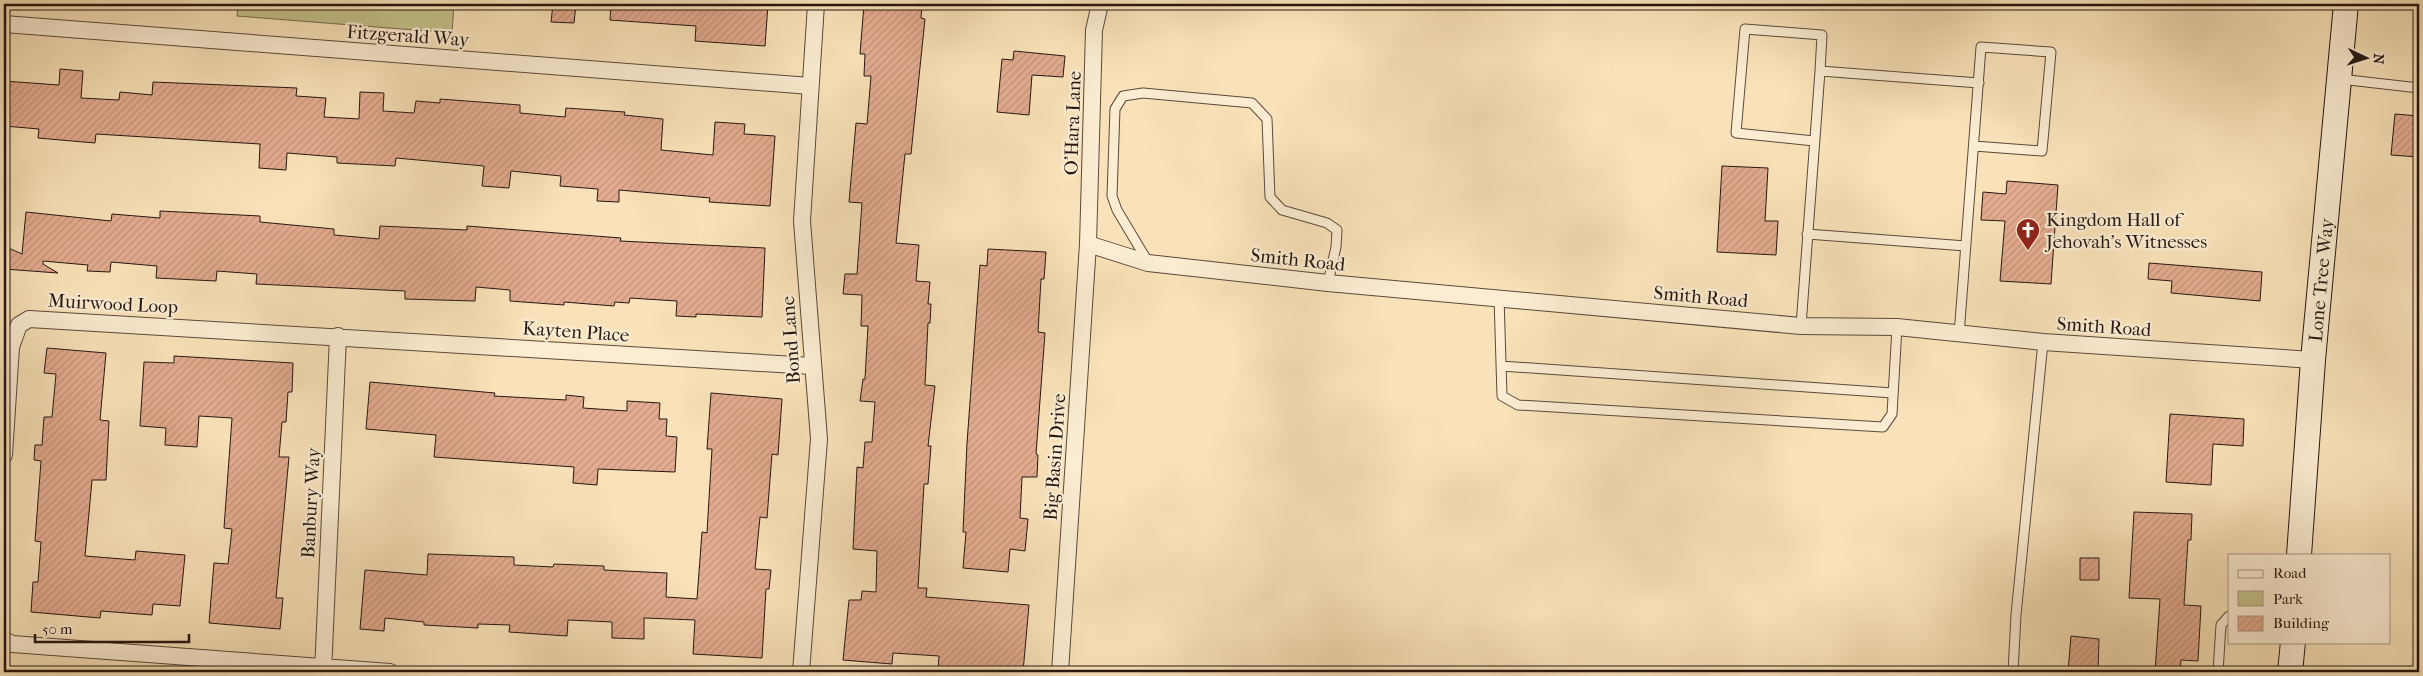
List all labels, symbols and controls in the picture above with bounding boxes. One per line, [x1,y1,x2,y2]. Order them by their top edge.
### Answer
street label: Fitzgerald Way [346,21,471,51]
north arrow [2340,32,2390,82]
text: N [2370,53,2387,65]
street label: O'Hara Lane [1060,70,1086,176]
place label: Kingdom Hall of Jehovah's Witnesses [2044,209,2207,253]
street label: Lone Tree Way [2305,216,2338,343]
church icon: Kingdom Hall of Jehovah's Witnesses [2015,217,2041,251]
street label: Smith Road [1250,244,1347,276]
street label: Smith Road [1653,282,1750,312]
street label: Muirwood Loop [47,290,179,318]
street label: Bond Lane [777,295,805,385]
street label: Smith Road [2056,313,2153,341]
street label: Kayten Place [522,317,630,347]
street label: Big Basin Drive [1040,393,1070,521]
street label: Banbury Way [297,446,325,559]
legend [2228,554,2390,644]
text: Road [2273,564,2307,582]
text: Park [2273,590,2303,608]
scale bar [35,611,189,643]
text: Building [2273,614,2330,632]
text: 50 m [42,620,73,638]

